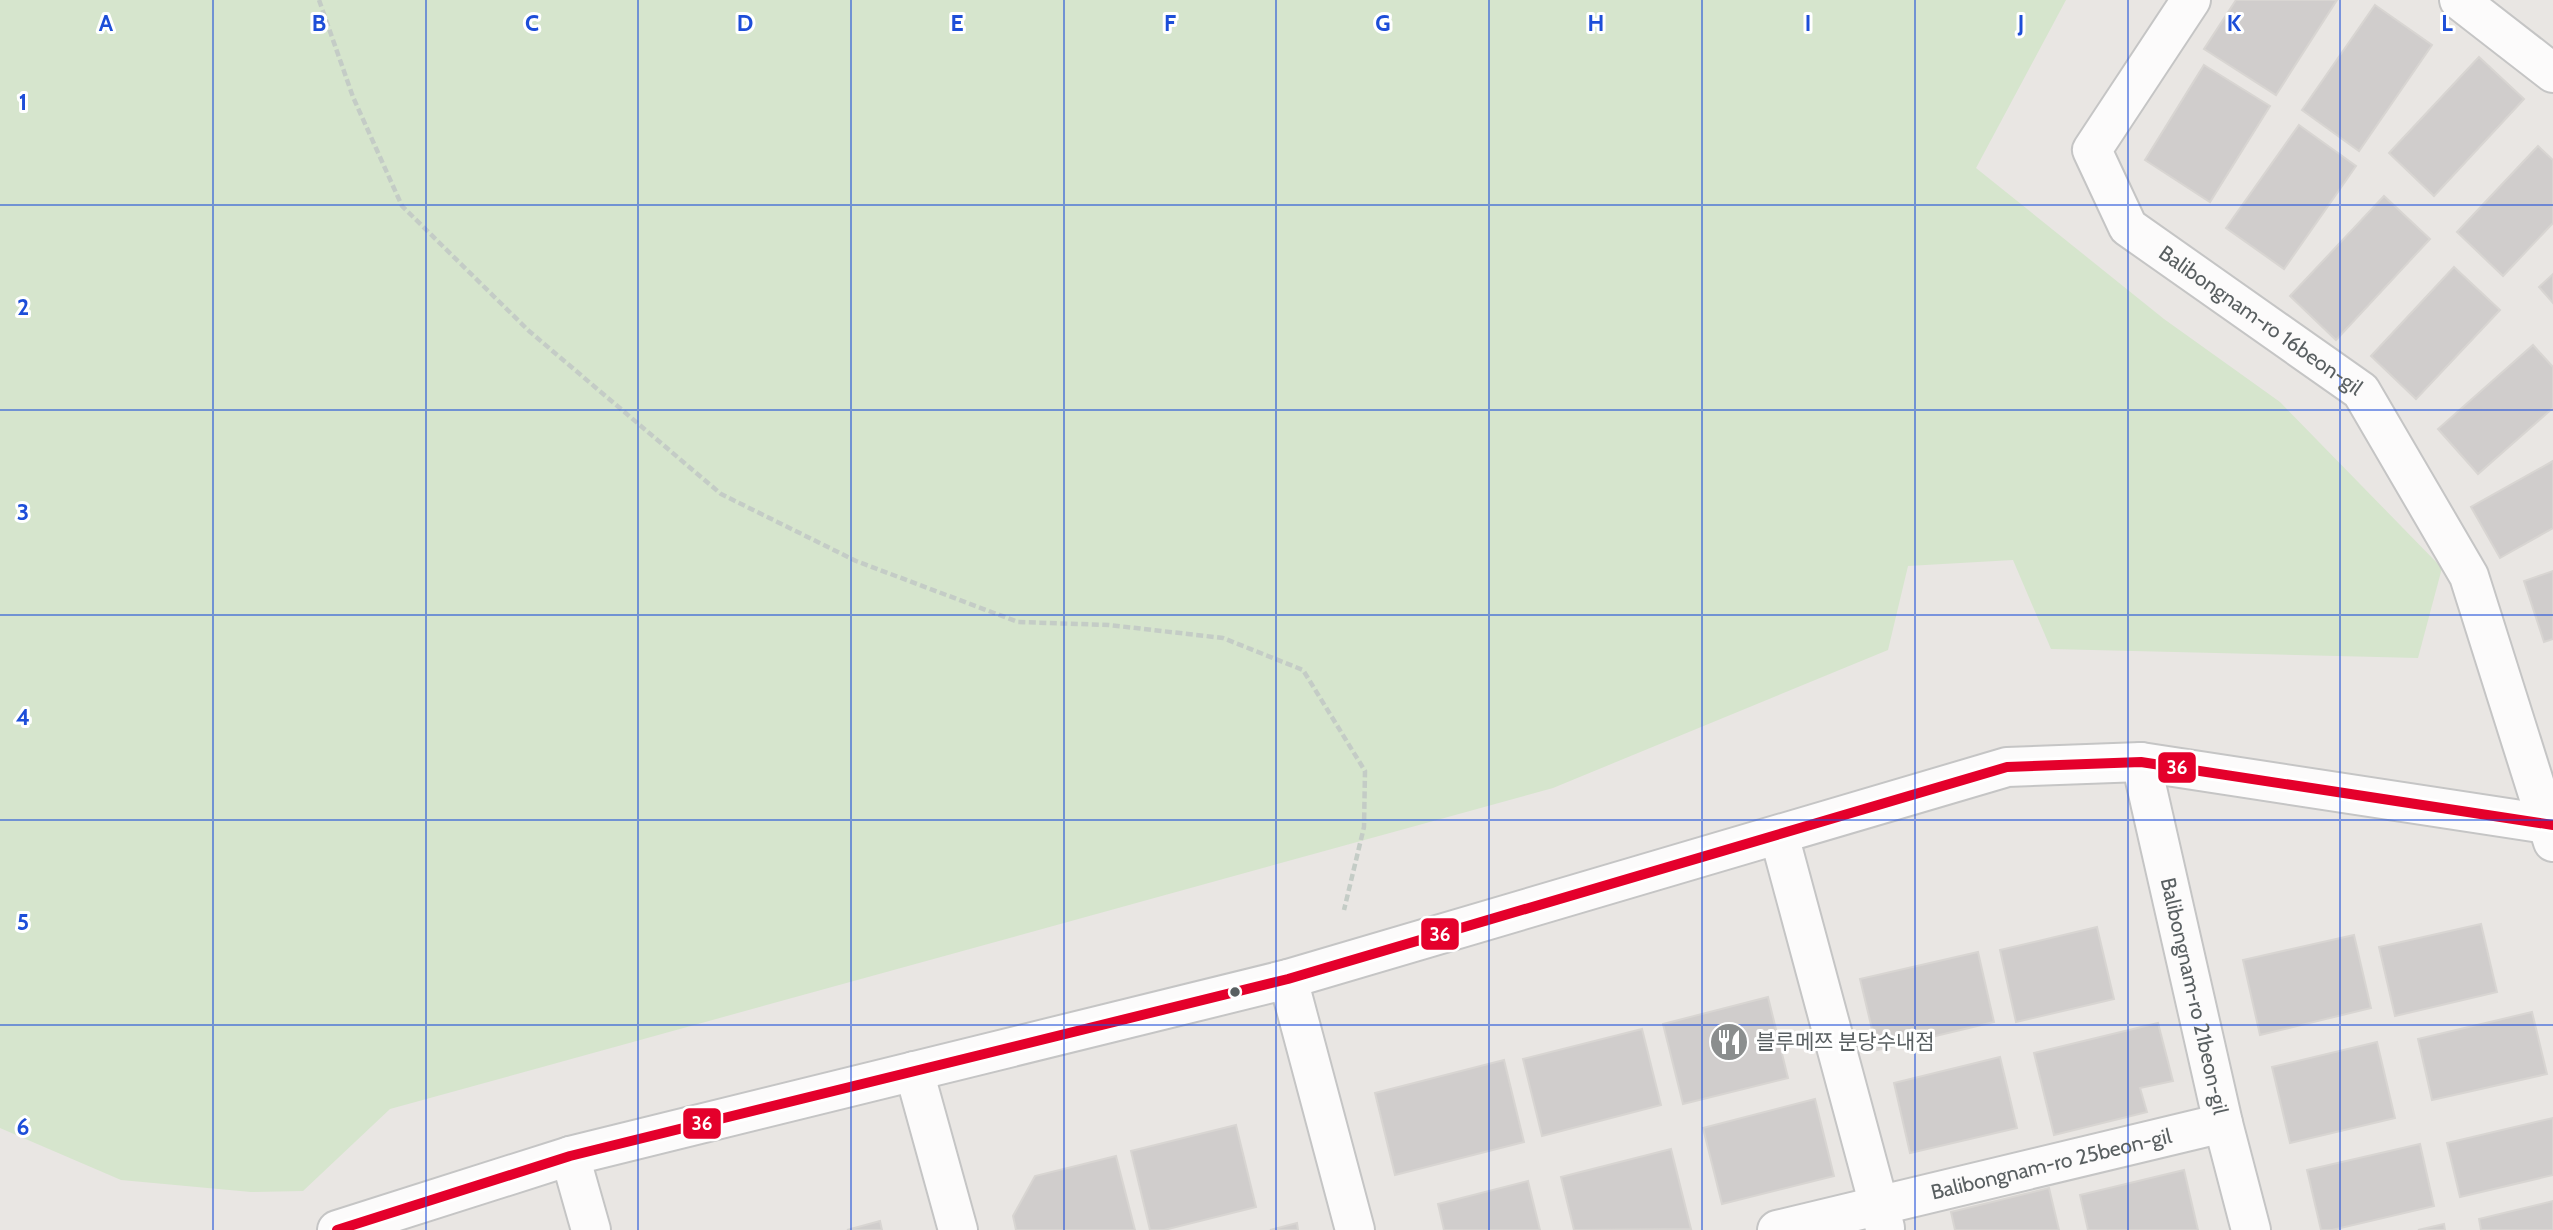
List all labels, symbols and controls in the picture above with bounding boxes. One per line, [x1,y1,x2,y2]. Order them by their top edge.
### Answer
text: A [99,9,114,37]
text: B [312,9,326,37]
text: C [525,9,539,37]
text: D [737,9,753,37]
text: E [950,9,964,37]
text: F [1164,9,1176,37]
text: G [1375,9,1391,37]
text: H [1588,9,1604,37]
text: I [1805,9,1811,37]
text: J [2017,9,2024,37]
text: K [2227,9,2242,37]
text: L [2441,9,2453,37]
text: 1 [19,88,27,116]
street label: Balibongnam-ro 16beon-gil [2154,240,2368,400]
text: 2 [17,293,29,321]
text: 3 [17,498,29,526]
text: 4 [16,703,30,731]
line badge: 36 [2157,751,2197,784]
text: 36 [2167,756,2187,779]
street label: Balibongnam-ro 21beon-gil [2156,875,2234,1117]
text: 5 [17,908,29,936]
line badge: 36 [1420,917,1460,951]
text: 36 [1430,923,1450,946]
unlabelled marker [1228,985,1242,999]
restaurant icon: 블루메쯔 분당수내점 [1708,1021,1750,1063]
place label: 블루메쯔 분당수내점 [1756,1029,1935,1054]
line badge: 36 [682,1107,722,1140]
text: 36 [692,1112,712,1135]
text: 6 [17,1113,29,1141]
street label: Balibongnam-ro 25beon-gil [1928,1123,2174,1205]

